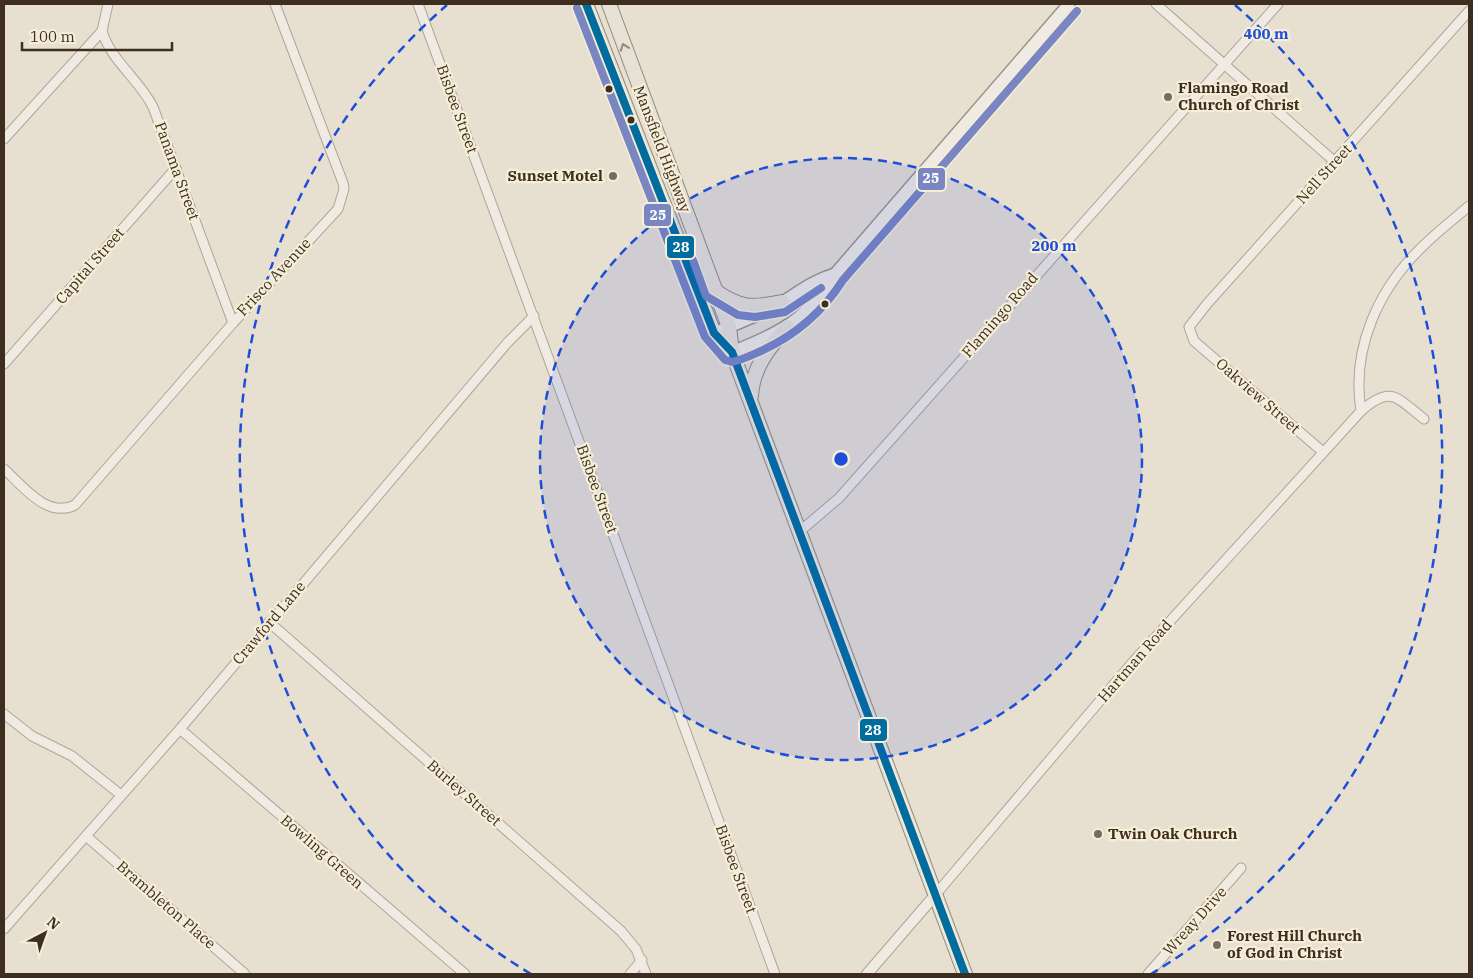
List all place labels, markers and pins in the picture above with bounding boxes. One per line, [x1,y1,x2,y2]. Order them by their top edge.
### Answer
place label: Flamingo Road Church of Christ [1178,78,1300,114]
unlabelled marker [604,84,614,94]
marker: Flamingo Road Church of Christ [1162,91,1174,103]
unlabelled marker [626,115,636,125]
place label: Sunset Motel [508,166,603,185]
marker: Sunset Motel [607,170,619,182]
unlabelled marker [820,299,830,309]
centre of rings [832,450,850,468]
place label: Twin Oak Church [1108,824,1238,843]
marker: Twin Oak Church [1092,828,1104,840]
place label: Forest Hill Church of God in Christ [1227,926,1362,962]
marker: Forest Hill Church of God in Christ [1211,939,1223,951]

